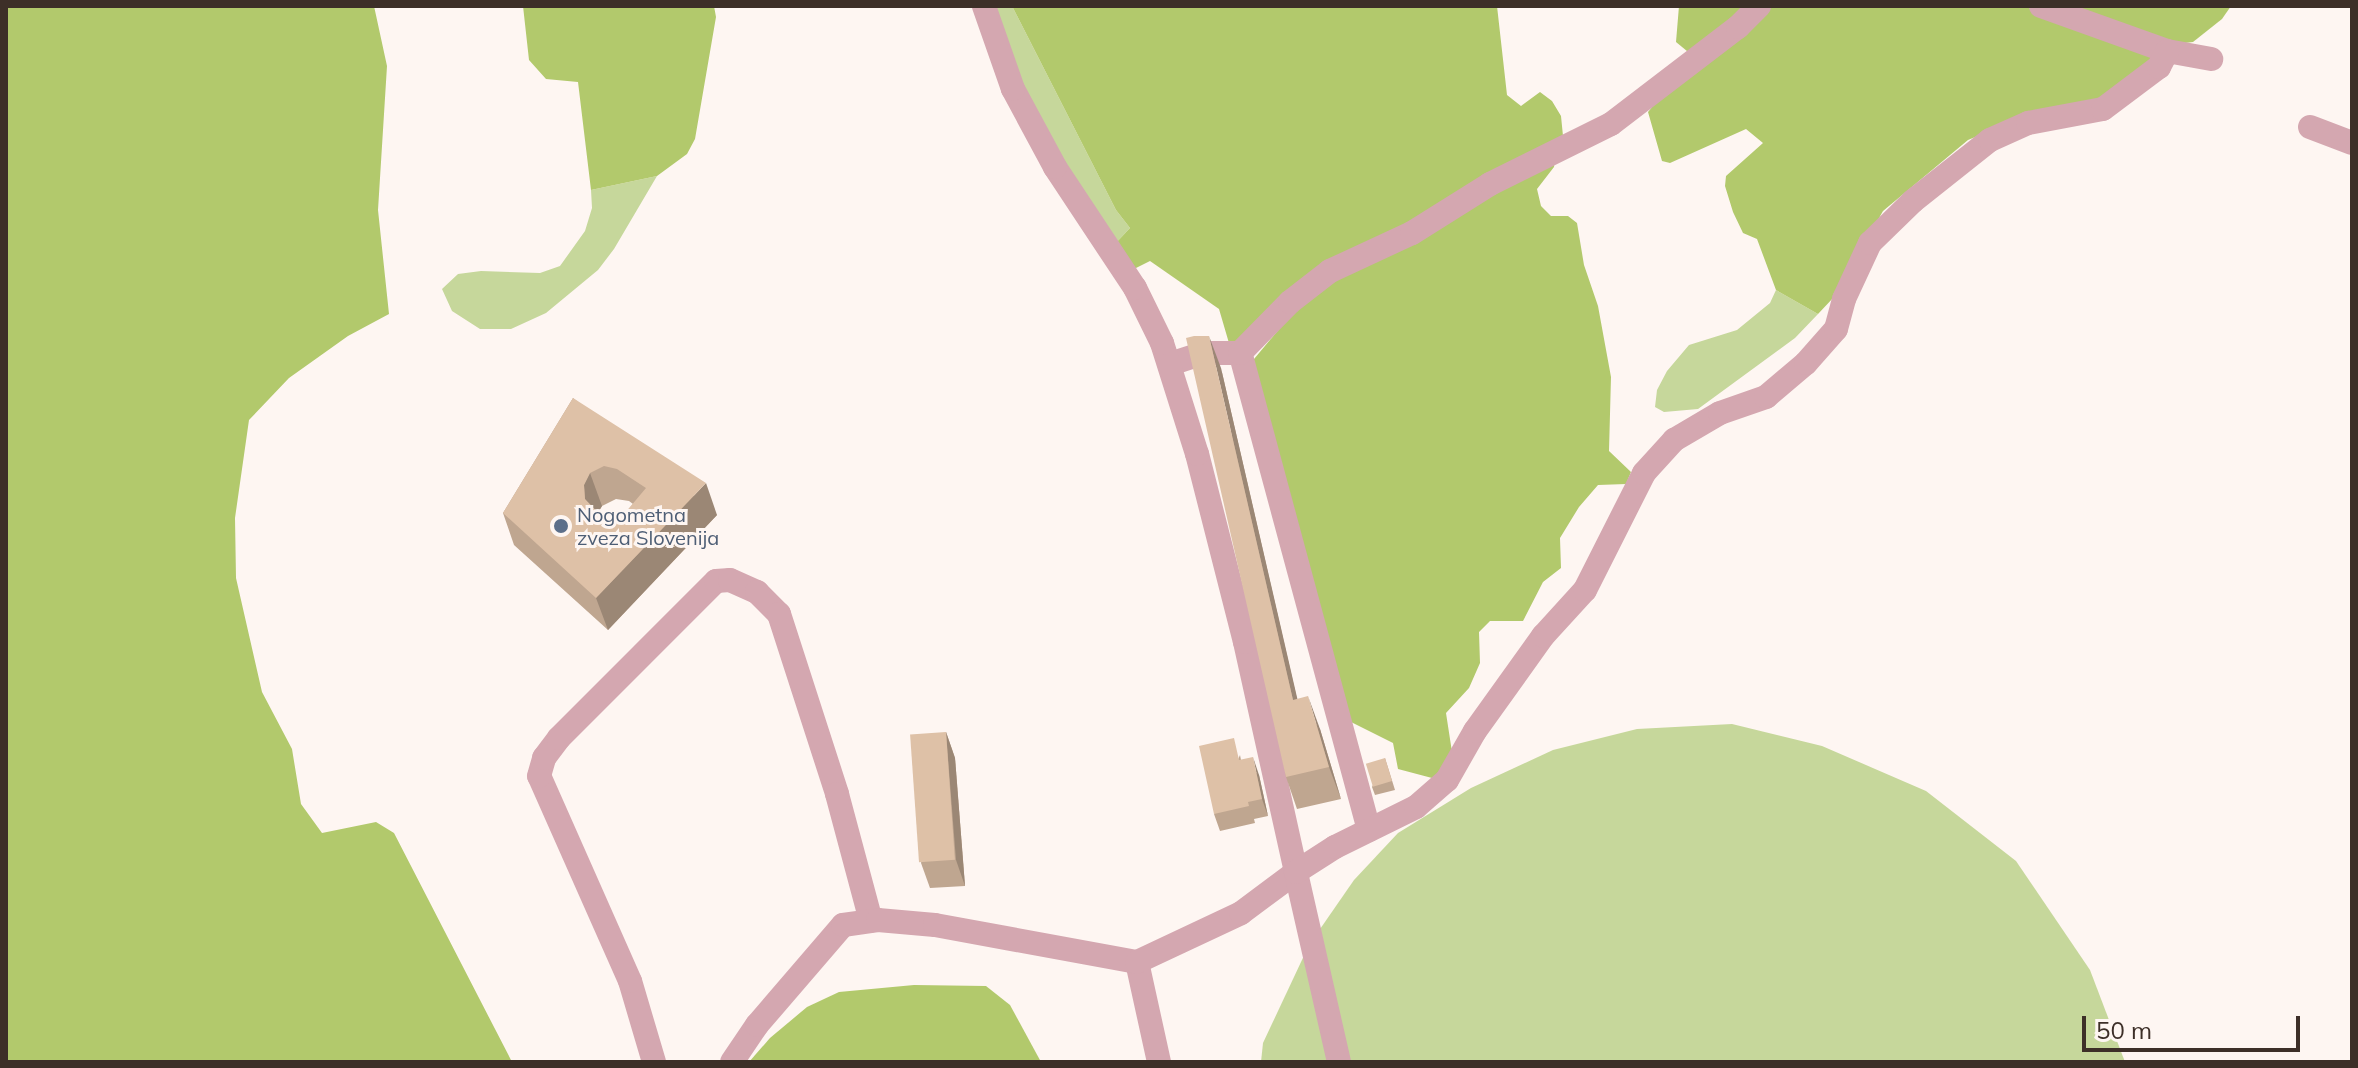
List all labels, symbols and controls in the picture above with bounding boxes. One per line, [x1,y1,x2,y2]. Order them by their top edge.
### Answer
place label: Nogometna zveza Slovenija [577,502,719,549]
marker: Nogometna zveza Slovenija [552,517,570,535]
scale bar [2086,1000,2304,1050]
text: 50 m [2096,1015,2152,1045]

